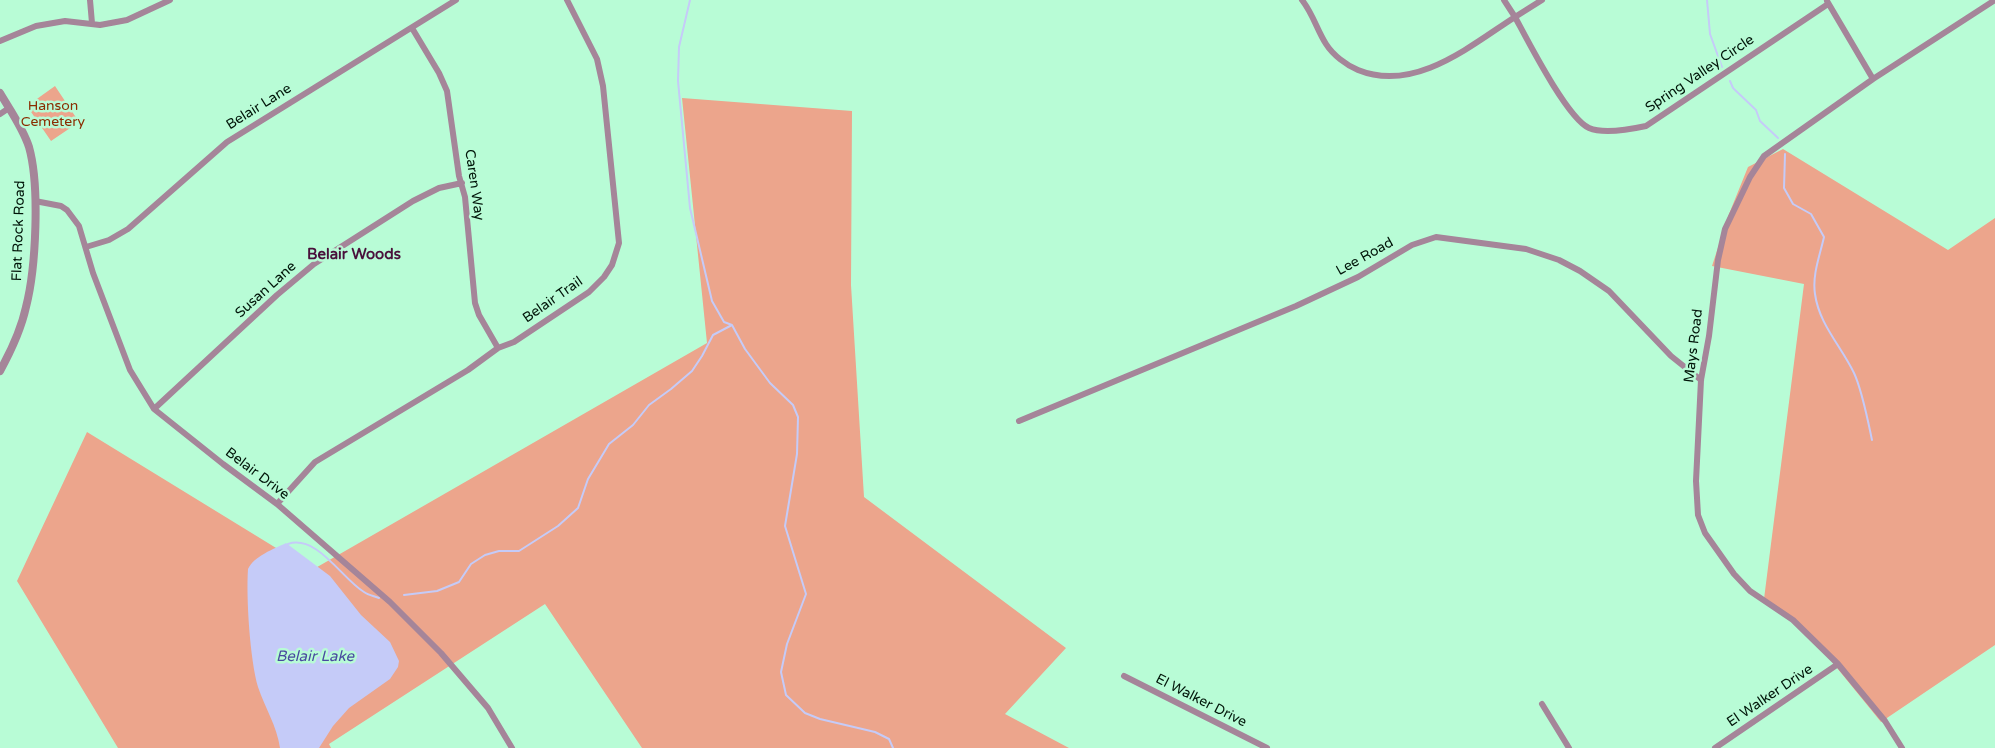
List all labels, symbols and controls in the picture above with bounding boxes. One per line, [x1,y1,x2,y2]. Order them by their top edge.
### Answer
street label: Spring Valley Circle [1643,31,1757,117]
street label: Belair Lane [223,80,295,134]
park label: Hanson Cemetery [21,98,85,130]
street label: Caren Way [461,148,487,222]
street label: Flat Rock Road [9,180,29,282]
street label: Lee Road [1333,234,1397,280]
district label: Belair Woods [307,246,401,264]
street label: Susan Lane [232,258,300,322]
street label: Belair Trail [520,273,586,327]
street label: Mays Road [1681,308,1707,384]
street label: Belair Drive [222,444,292,504]
water label: Belair Lake [276,648,354,666]
street label: El Walker Drive [1724,661,1816,731]
street label: El Walker Drive [1153,671,1249,731]

